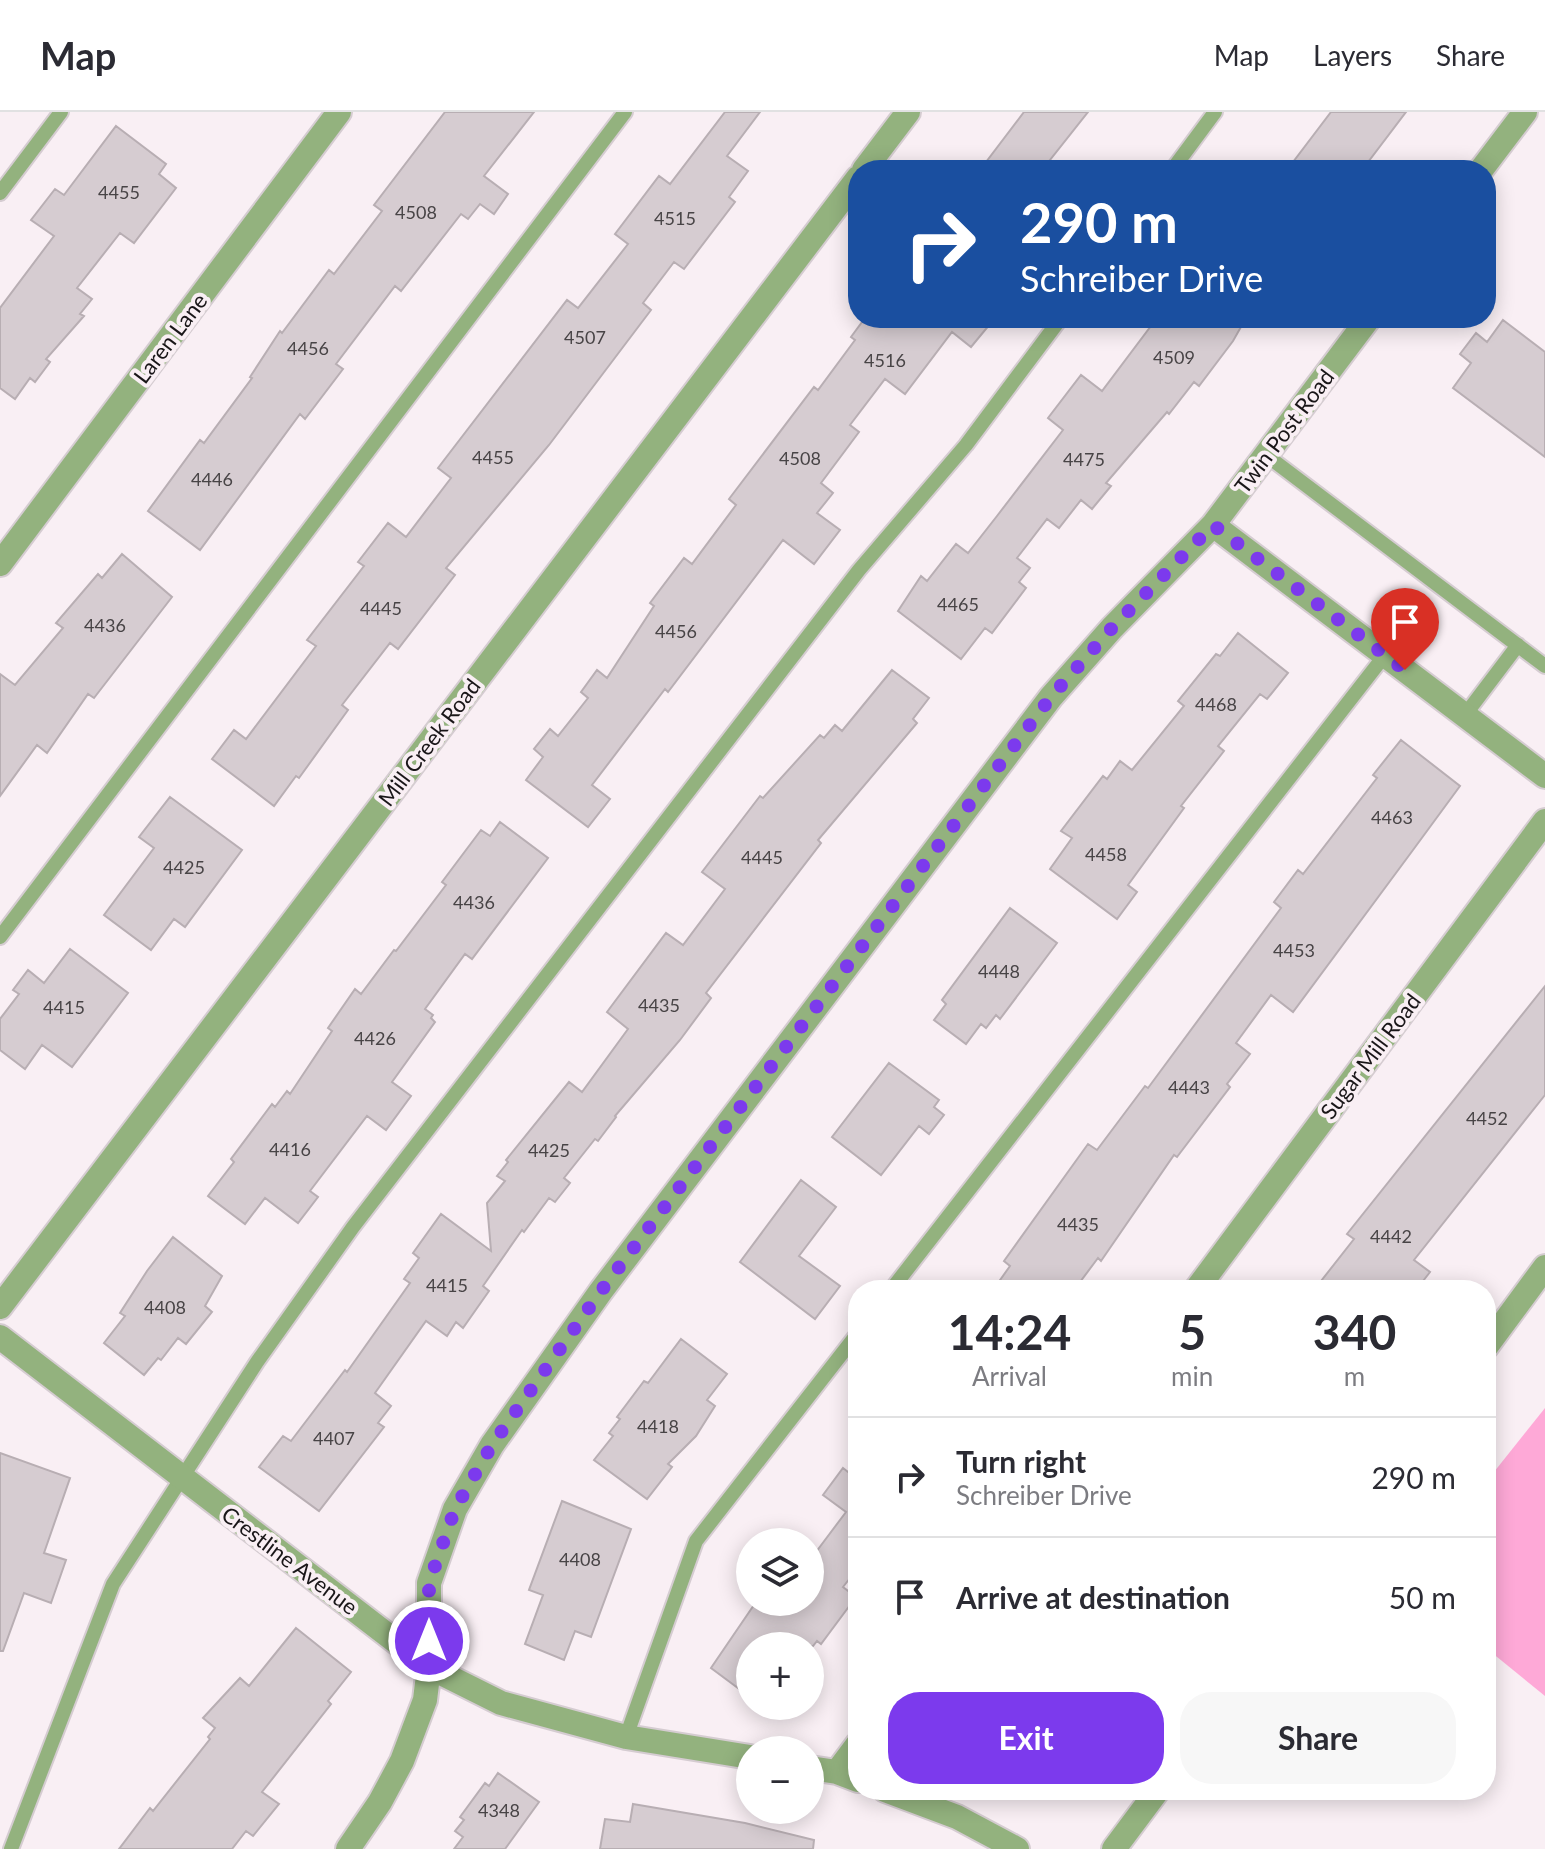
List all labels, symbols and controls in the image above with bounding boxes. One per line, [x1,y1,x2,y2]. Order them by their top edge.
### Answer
text: Map [40,32,116,78]
text: Map [1214,38,1269,72]
text: Layers [1313,38,1392,72]
text: Share [1436,38,1505,72]
house number: 4455 [98,181,140,203]
text: 290 m [1020,188,1178,255]
icon: right [888,192,992,296]
house number: 4508 [395,201,437,223]
house number: 4515 [654,207,696,229]
text: Schreiber Drive [1020,256,1263,300]
street label: Laren Lane [127,288,213,388]
house number: 4507 [564,326,606,348]
house number: 4456 [287,337,329,359]
house number: 4509 [1153,346,1195,368]
house number: 4516 [864,349,906,371]
street label: Twin Post Road [1229,364,1339,498]
house number: 4455 [472,446,514,468]
house number: 4508 [779,447,821,469]
house number: 4475 [1063,448,1105,470]
house number: 4446 [191,468,233,490]
pin [1371,588,1439,670]
house number: 4465 [937,593,979,615]
house number: 4445 [360,597,402,619]
icon: arrive [1383,600,1427,644]
house number: 4436 [84,614,126,636]
house number: 4456 [655,620,697,642]
street label: Mill Creek Road [372,673,486,811]
house number: 4468 [1195,693,1237,715]
house number: 4463 [1371,806,1413,828]
house number: 4458 [1085,843,1127,865]
house number: 4445 [741,846,783,868]
house number: 4425 [163,856,205,878]
house number: 4436 [453,891,495,913]
house number: 4453 [1273,939,1315,961]
house number: 4448 [978,960,1020,982]
street label: Sugar Mill Road [1314,988,1426,1124]
house number: 4435 [638,994,680,1016]
house number: 4415 [43,996,85,1018]
house number: 4426 [354,1027,396,1049]
house number: 4443 [1168,1076,1210,1098]
house number: 4452 [1466,1107,1508,1129]
house number: 4416 [269,1138,311,1160]
house number: 4425 [528,1139,570,1161]
house number: 4435 [1057,1213,1099,1235]
house number: 4442 [1370,1225,1412,1247]
house number: 4415 [426,1274,468,1296]
house number: 4408 [144,1296,186,1318]
text: 14:24 [948,1303,1071,1360]
text: 5 [1178,1303,1206,1360]
text: 340 [1313,1303,1396,1360]
text: Arrival [972,1360,1047,1392]
text: min [1171,1360,1213,1392]
text: m [1344,1360,1365,1392]
house number: 4418 [637,1415,679,1437]
house number: 4407 [313,1427,355,1449]
text: Turn right [956,1443,1086,1479]
icon: right [888,1455,932,1499]
text: 290 m [1371,1459,1456,1495]
text: Schreiber Drive [956,1479,1132,1511]
street label: Crestline Avenue [217,1500,363,1620]
map controls [736,1528,824,1824]
button: layers [736,1528,824,1616]
house number: 4408 [559,1548,601,1570]
icon: arrive [888,1575,932,1619]
text: Arrive at destination [956,1579,1230,1615]
text: 50 m [1389,1579,1456,1615]
position arrow [387,1599,471,1683]
button: + [736,1632,824,1720]
button: Exit [888,1692,1164,1784]
button: Share [1180,1692,1456,1784]
button: − [736,1736,824,1824]
house number: 4348 [478,1799,520,1821]

